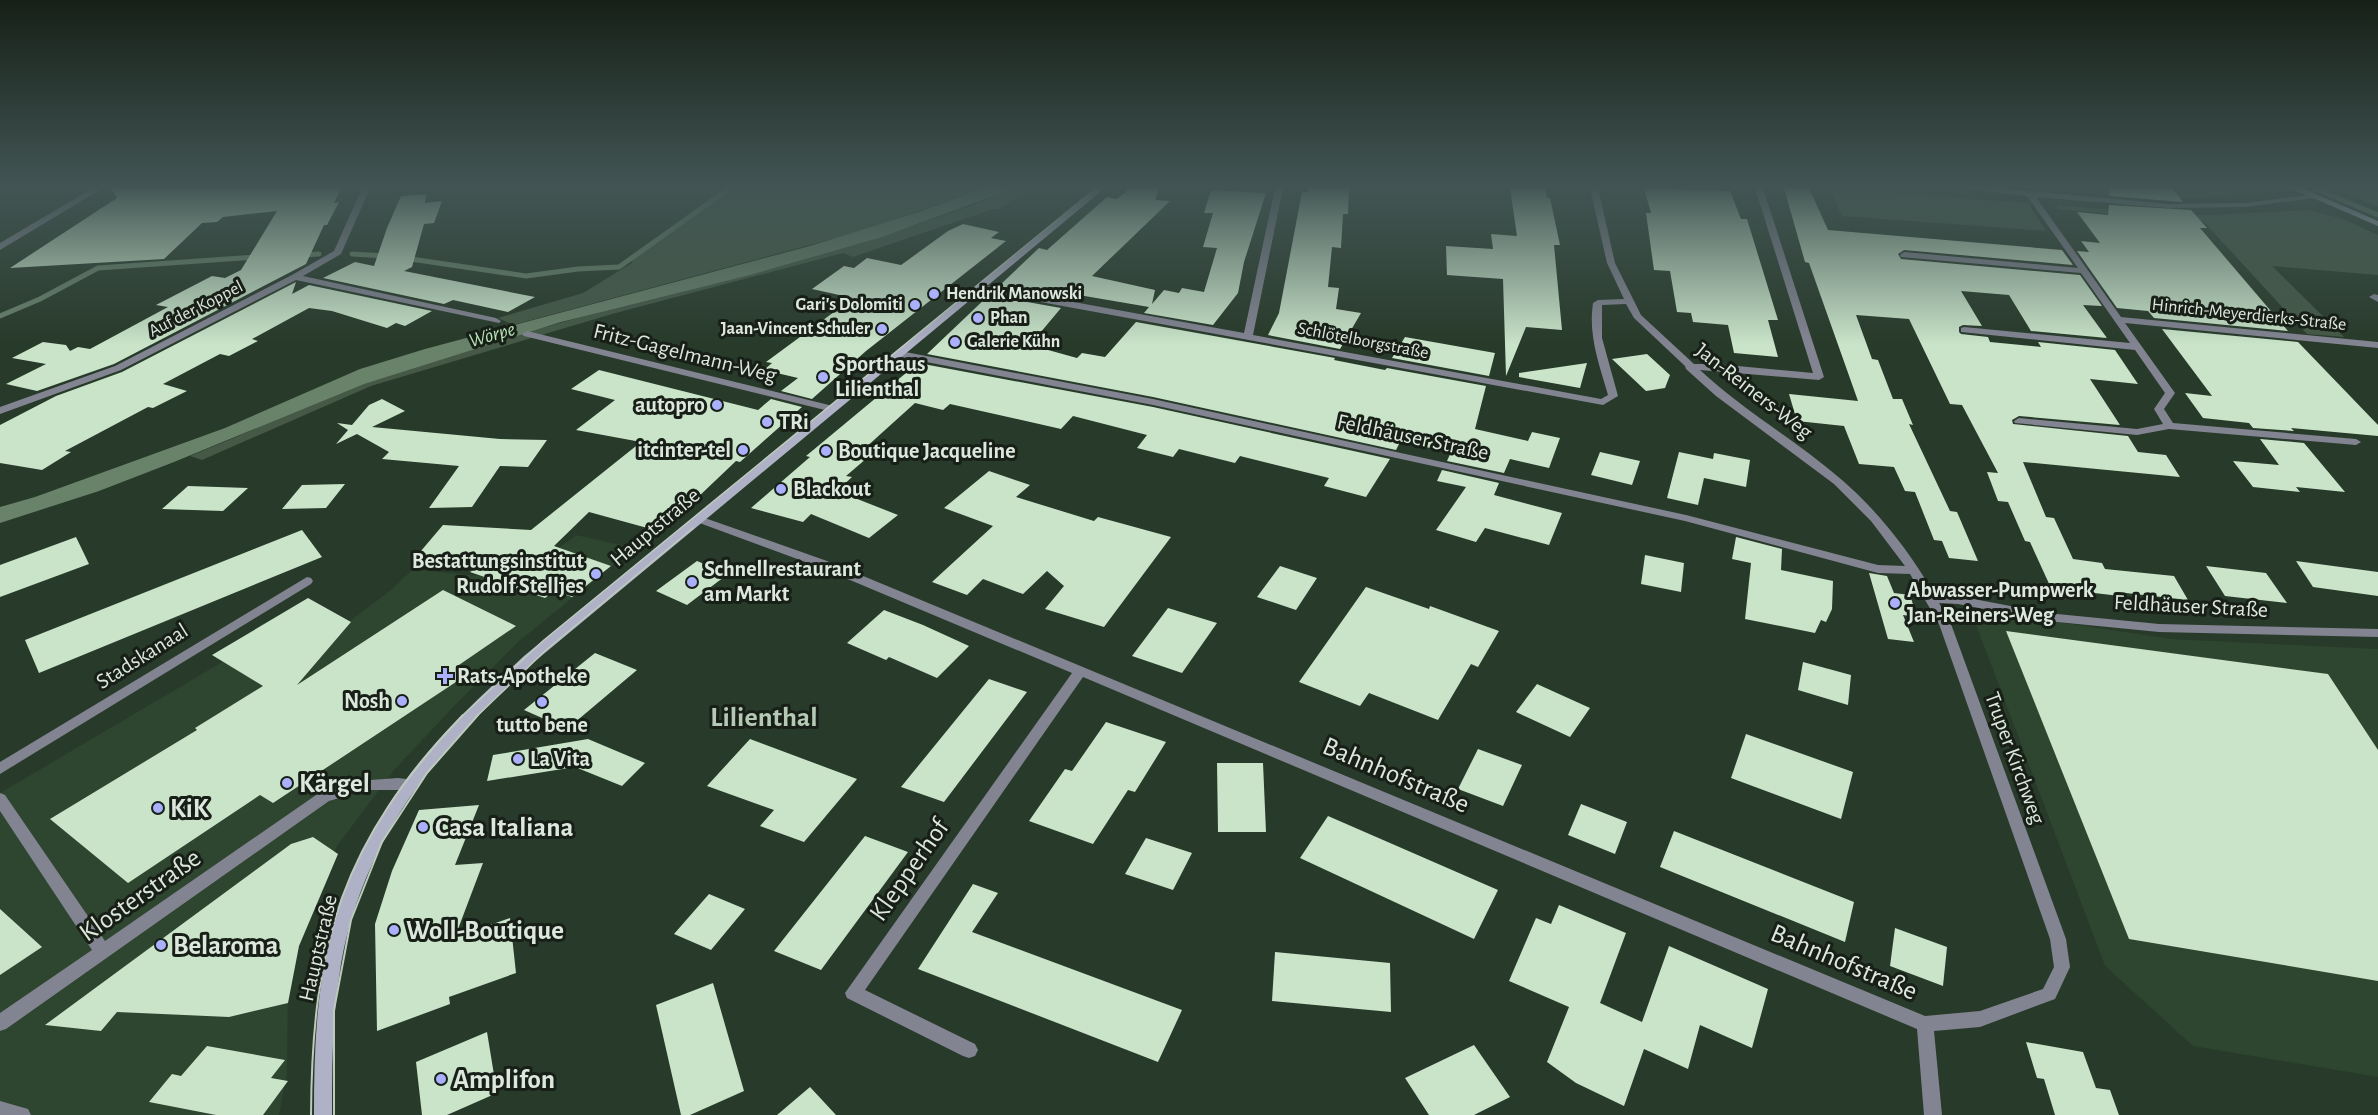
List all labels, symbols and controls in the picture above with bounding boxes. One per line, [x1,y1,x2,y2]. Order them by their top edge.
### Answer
street label: Auf der Koppel [146,278,246,340]
place label: Hendrik Manowski [946,285,1082,303]
marker: Hendrik Manowski [927,287,941,301]
place label: Gari's Dolomiti [796,296,903,314]
street label: Hinrich-Meyerdierks-Straße [2151,296,2347,334]
marker: Gari's Dolomiti [908,298,922,312]
place label: Phan [990,309,1028,327]
marker: Phan [971,311,985,325]
water label: Wörpe [467,319,518,351]
street label: Schlötelborgstraße [1296,319,1430,363]
street label: Fritz-Gagelmann-Weg [591,320,779,386]
place label: Jaan-Vincent Schuler [721,320,871,338]
marker: Jaan-Vincent Schuler [875,322,889,336]
place label: Galerie Kühn [967,333,1060,351]
marker: Galerie Kühn [948,335,962,349]
street label: Jan-Reiners-Weg [1691,339,1817,443]
place label: Sporthaus Lilienthal [835,353,926,400]
marker: Sporthaus Lilienthal [816,370,830,384]
place label: autopro [635,394,705,416]
marker: autopro [710,398,724,412]
street label: Feldhäuser Straße [1335,410,1491,464]
place label: TRi [779,411,809,433]
marker: TRi [760,415,774,429]
place label: itcinter-tel [637,439,731,461]
place label: Boutique Jacqueline [838,440,1016,462]
marker: itcinter-tel [736,443,750,457]
marker: Boutique Jacqueline [819,444,833,458]
place label: Blackout [793,478,871,500]
marker: Blackout [774,482,788,496]
street label: Hauptstraße [606,484,704,570]
place label: Bestattungsinstitut Rudolf Stelljes [412,550,585,598]
place label: Schnellrestaurant am Markt [704,558,861,605]
marker: Bestattungsinstitut Rudolf Stelljes [589,567,603,581]
marker: Schnellrestaurant am Markt [685,575,699,589]
place label: Abwasser-Pumpwerk Jan-Reiners-Weg [1907,579,2094,626]
street label: Feldhäuser Straße [2113,591,2269,621]
marker: Abwasser-Pumpwerk Jan-Reiners-Weg [1888,596,1902,610]
street label: Stadskanaal [92,619,192,693]
place label: Rats-Apotheke [457,665,587,687]
marker: Rats-Apotheke [438,669,452,683]
street label: Truper Kirchweg [1981,689,2049,827]
place label: Nosh [344,690,390,712]
marker: Nosh [395,694,409,708]
marker: tutto bene [535,695,549,709]
district label: Lilienthal [710,704,818,732]
place label: tutto bene [496,714,588,736]
street label: Bahnhofstraße [1319,732,1473,818]
place label: La Vita [530,748,591,770]
marker: La Vita [511,752,525,766]
place label: Kärgel [299,770,370,797]
marker: Kärgel [280,776,294,790]
place label: KiK [170,795,210,822]
marker: KiK [151,801,165,815]
street label: Klepperhof [864,813,955,926]
place label: Casa Italiana [435,814,573,841]
marker: Casa Italiana [416,820,430,834]
street label: Klosterstraße [74,843,206,947]
street label: Hauptstraße [295,893,341,1003]
place label: Woll-Boutique [406,917,564,944]
street label: Bahnhofstraße [1767,919,1921,1005]
marker: Woll-Boutique [387,923,401,937]
place label: Belaroma [173,932,278,959]
marker: Belaroma [154,938,168,952]
place label: Amplifon [453,1066,555,1093]
marker: Amplifon [434,1072,448,1086]

